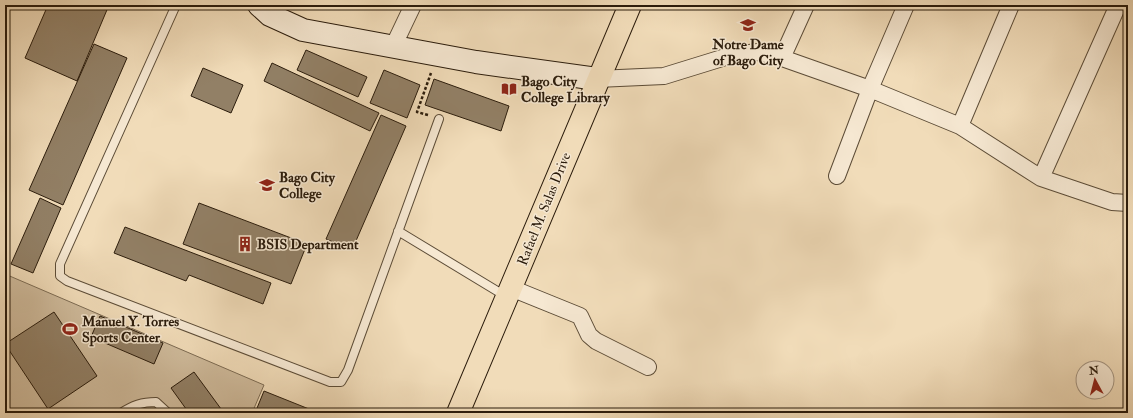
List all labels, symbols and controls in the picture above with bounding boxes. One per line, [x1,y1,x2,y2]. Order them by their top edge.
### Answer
school or university icon: Notre Dame of Bago City [739,16,757,34]
place label: Notre Dame of Bago City [711,36,784,70]
place label: Bago City College Library [521,73,610,107]
library icon: Bago City College Library [500,80,518,98]
street label: Rafael M. Salas Drive [514,150,574,268]
place label: Bago City College [279,169,336,203]
school or university icon: Bago City College [258,176,276,194]
building icon: BSIS Department [236,235,254,253]
place label: BSIS Department [257,236,359,254]
place label: Manuel Y. Torres Sports Center [81,313,179,347]
sports icon: Manuel Y. Torres Sports Center [61,320,79,338]
north arrow [1075,360,1115,400]
text: N [1087,363,1101,378]

